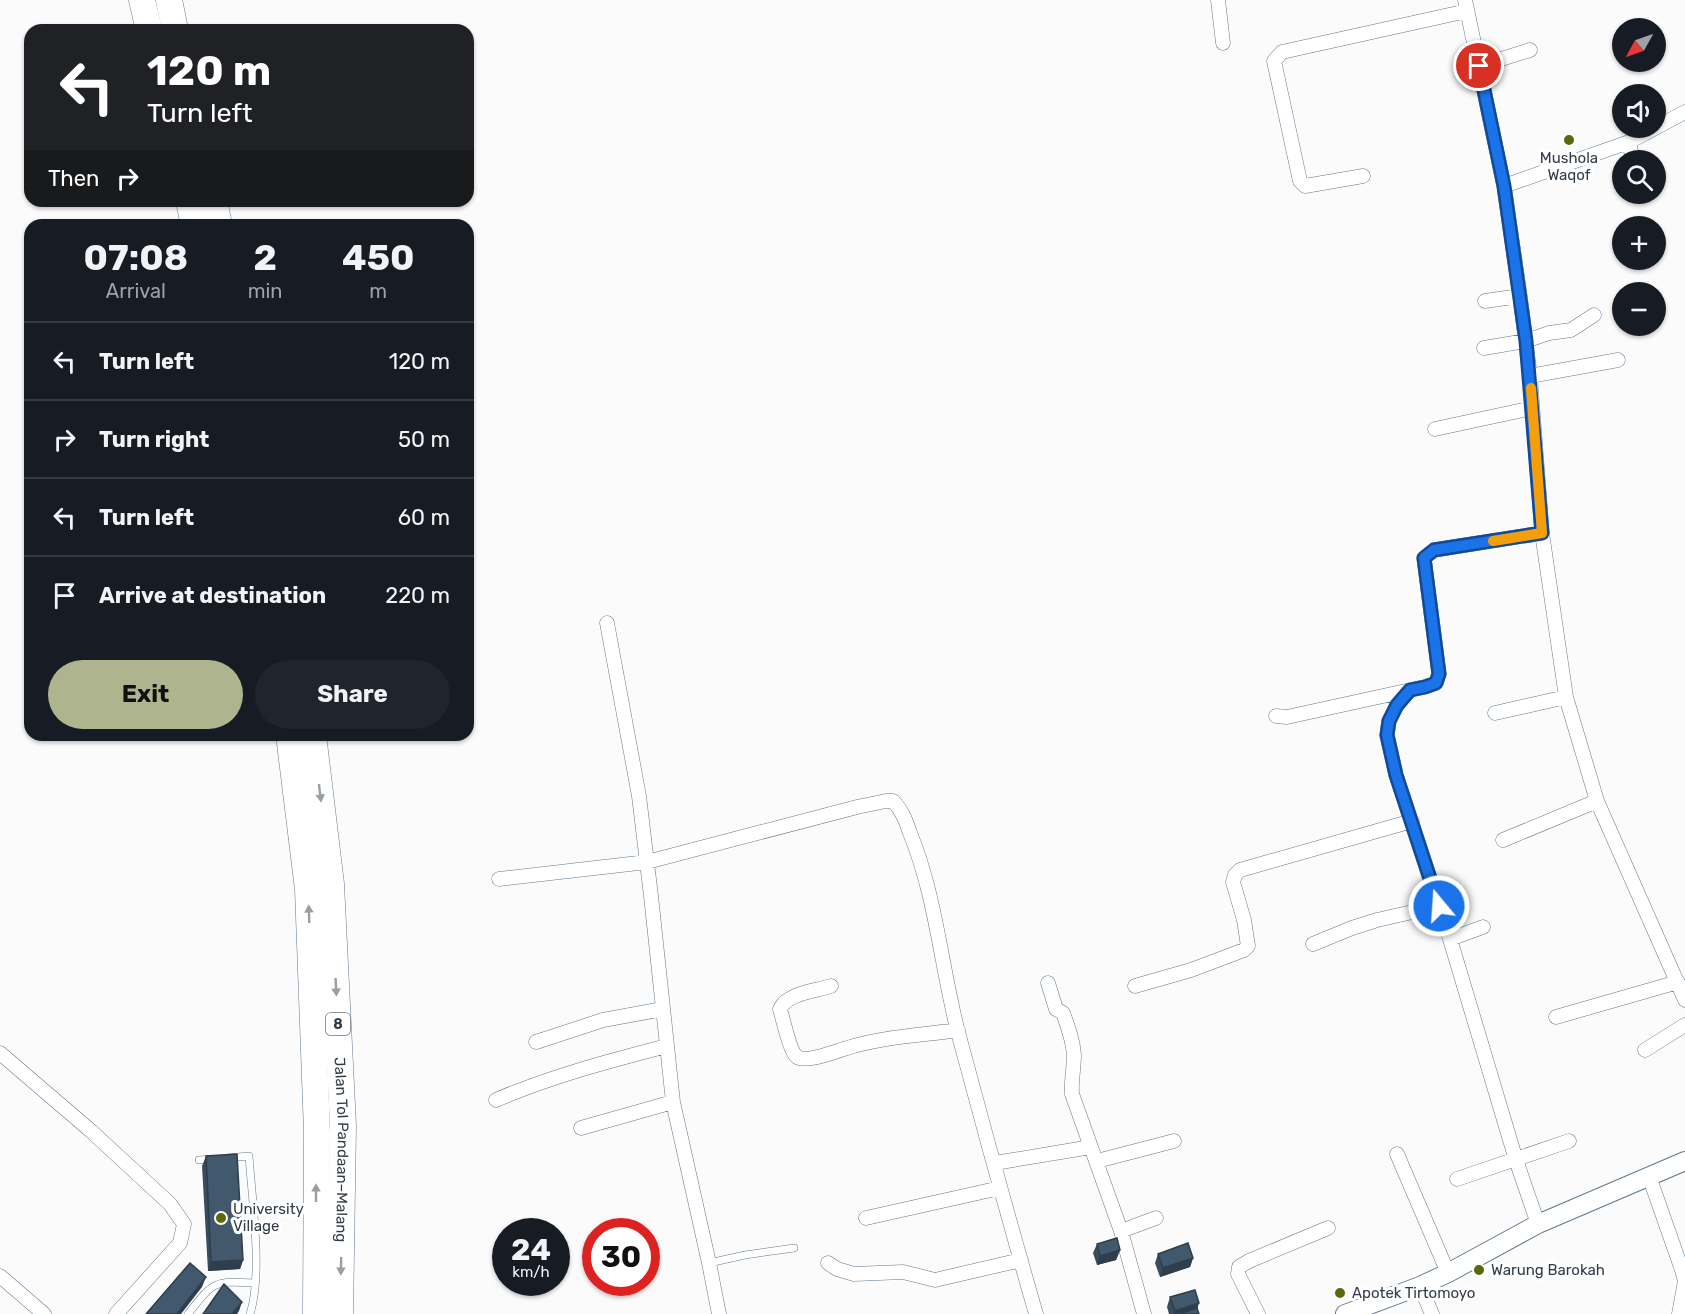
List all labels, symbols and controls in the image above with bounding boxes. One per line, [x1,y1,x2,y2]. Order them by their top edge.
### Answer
north arrow [1612,18,1666,72]
map controls [1612,18,1666,336]
pin [1453,40,1504,91]
text: 120 m [147,46,271,96]
icon: left [48,48,126,126]
icon: arrive [1462,49,1495,82]
button: sound [1612,84,1666,138]
text: Turn left [147,97,252,129]
marker: Mushola Waqof [1562,133,1576,147]
place label: Mushola Waqof [1540,149,1598,184]
button: search [1612,150,1666,204]
icon: right [111,162,144,195]
text: Then [48,165,99,192]
button: + [1612,216,1666,270]
text: 07:08 [84,236,188,279]
text: 2 [253,236,277,279]
text: 450 [342,236,414,279]
text: Arrival [106,279,166,303]
text: min [248,279,282,303]
text: m [369,279,387,303]
button: − [1612,282,1666,336]
icon: left [48,345,81,378]
text: Turn left [99,348,194,375]
text: 120 m [389,348,450,375]
icon: right [48,423,81,456]
text: Turn right [99,426,209,453]
text: 50 m [398,426,450,453]
icon: left [48,501,81,534]
text: Turn left [99,504,194,531]
text: 60 m [398,504,450,531]
icon: arrive [48,579,81,612]
text: Arrive at destination [99,582,326,609]
text: 220 m [385,582,450,609]
button: Exit [48,660,243,729]
button: Share [255,660,450,729]
one-way arrow [316,784,325,803]
position arrow [1407,874,1471,938]
one-way arrow [304,904,314,923]
one-way arrow [332,978,341,997]
road number: 8 [326,1013,350,1035]
street label: Jalan Tol Pandaan–Malang [331,1057,352,1242]
one-way arrow [311,1183,321,1202]
place label: University Village [233,1200,304,1235]
marker: University Village [214,1211,228,1225]
speed limit sign: 30 [582,1218,660,1296]
text: 24 [511,1232,551,1268]
one-way arrow [336,1257,346,1276]
place label: Warung Barokah [1491,1261,1605,1279]
text: km/h [512,1263,550,1281]
marker: Warung Barokah [1472,1263,1486,1277]
place label: Apotek Tirtomoyo [1352,1284,1475,1302]
marker: Apotek Tirtomoyo [1333,1286,1347,1300]

